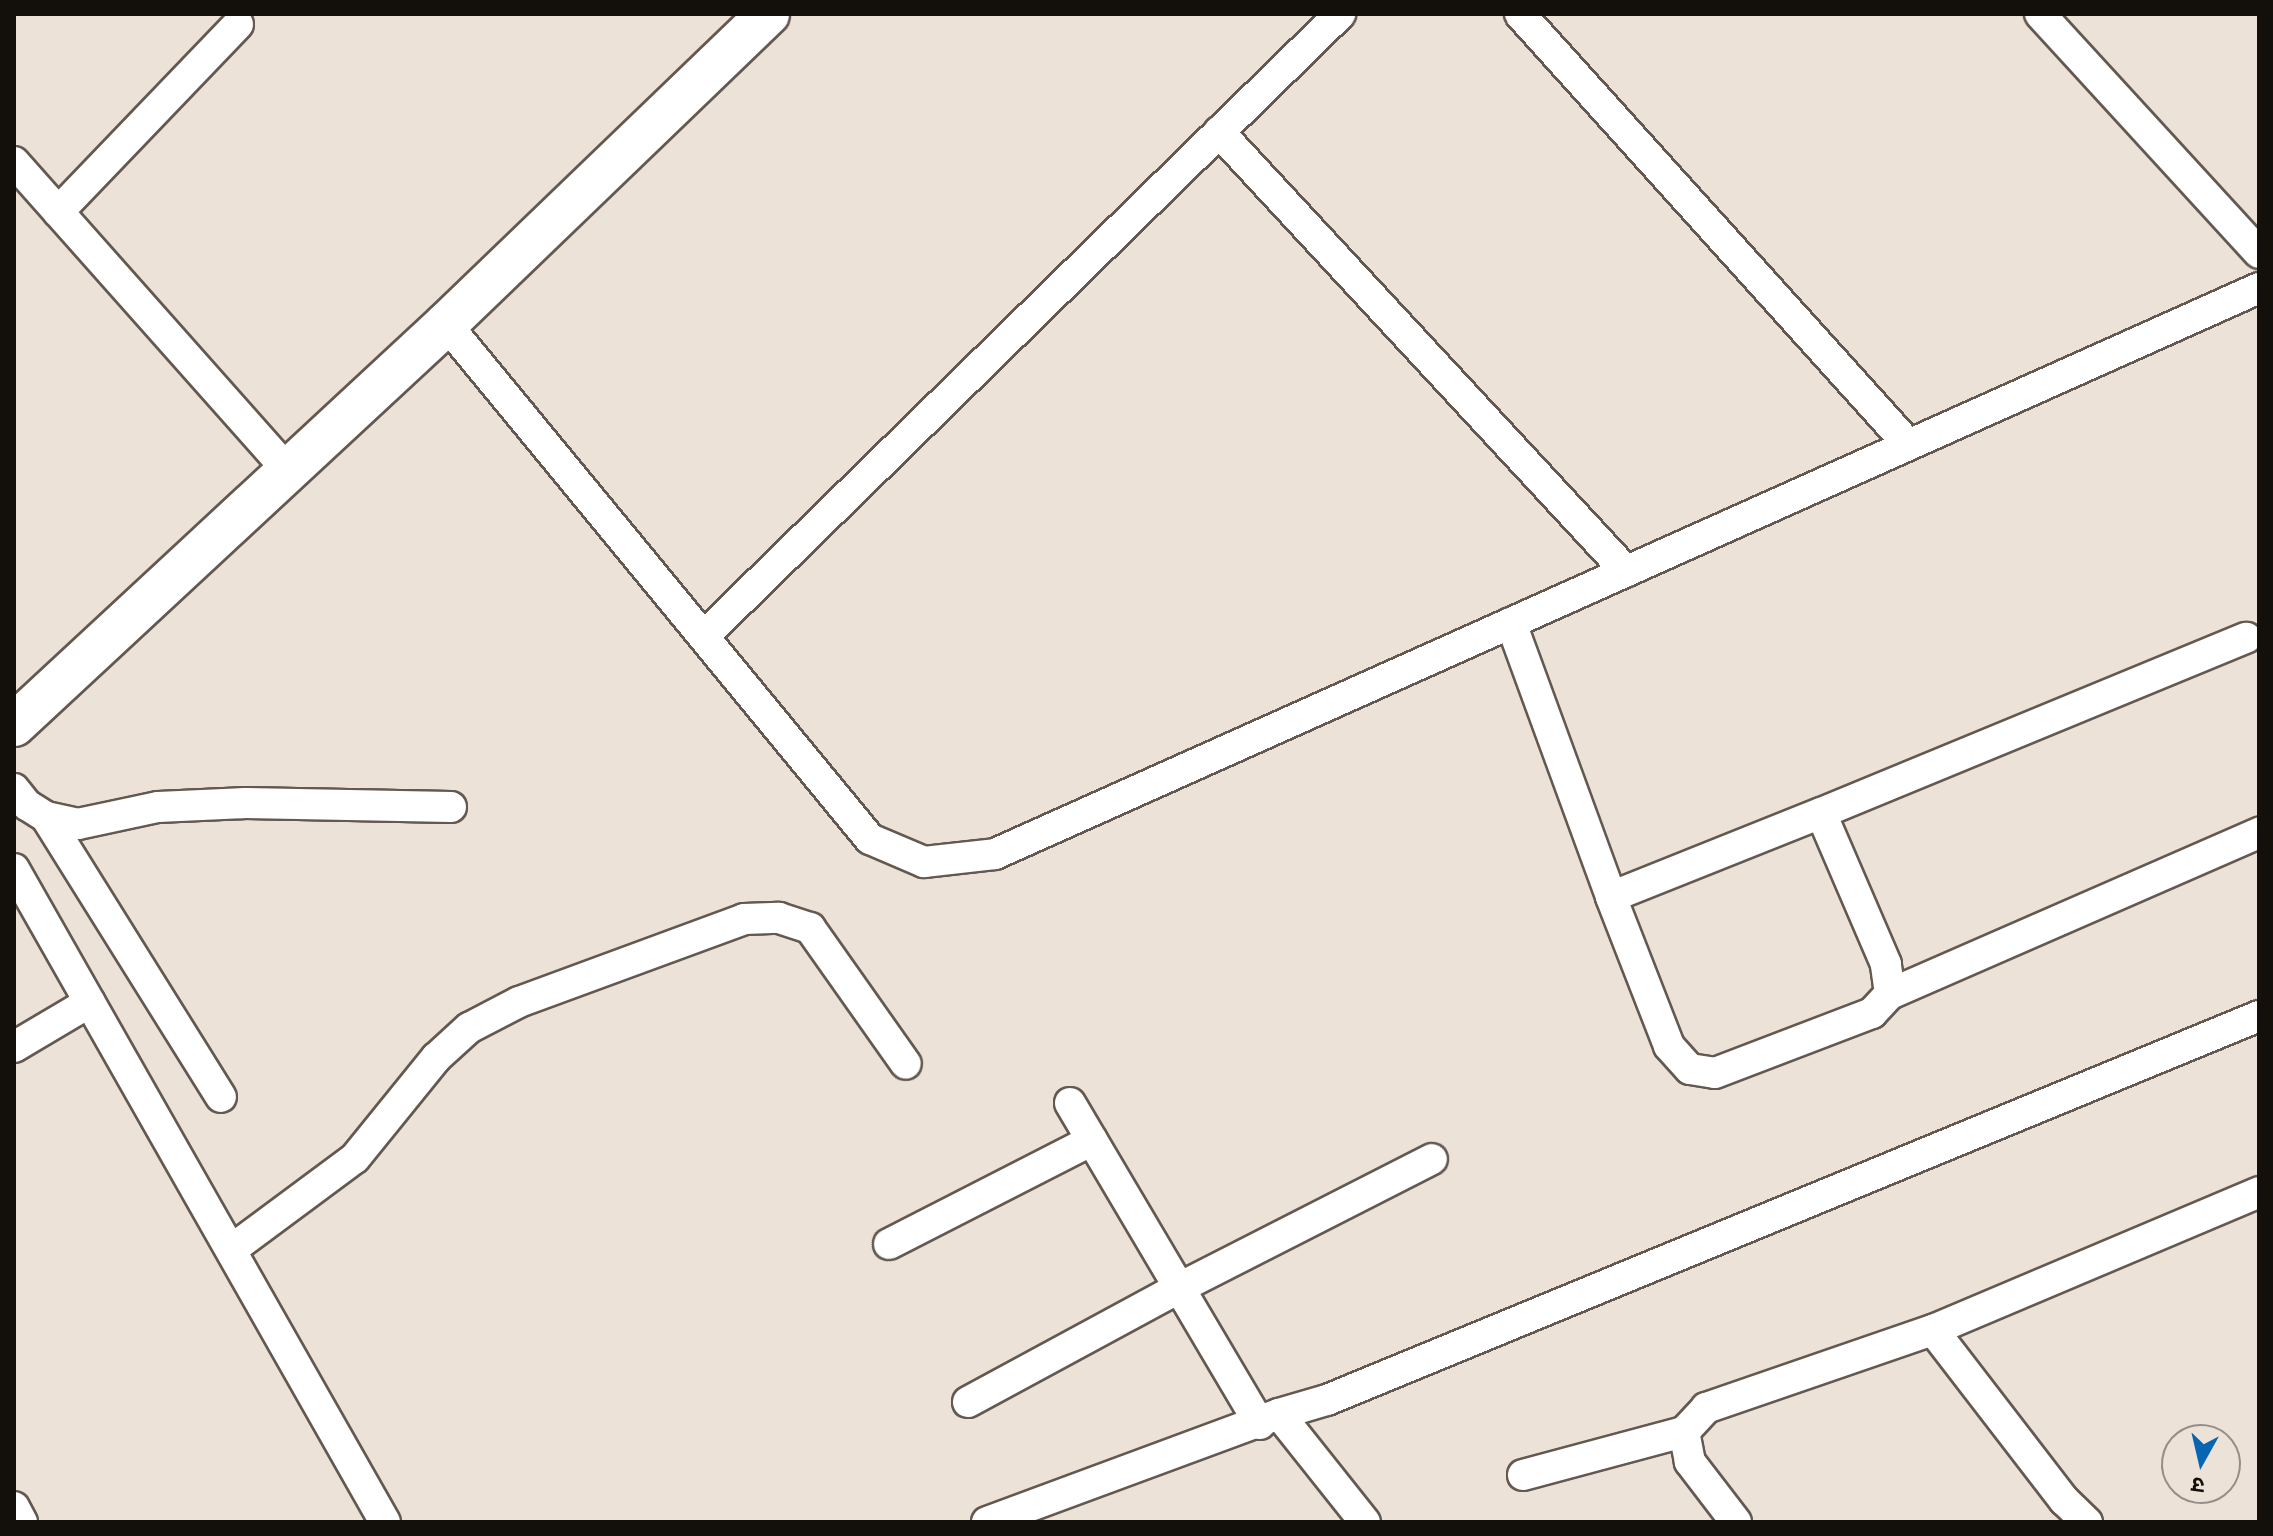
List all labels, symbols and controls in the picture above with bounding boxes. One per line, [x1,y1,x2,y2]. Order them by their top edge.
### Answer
north arrow [2161,1424,2241,1504]
text: उ [2190,1471,2206,1501]

